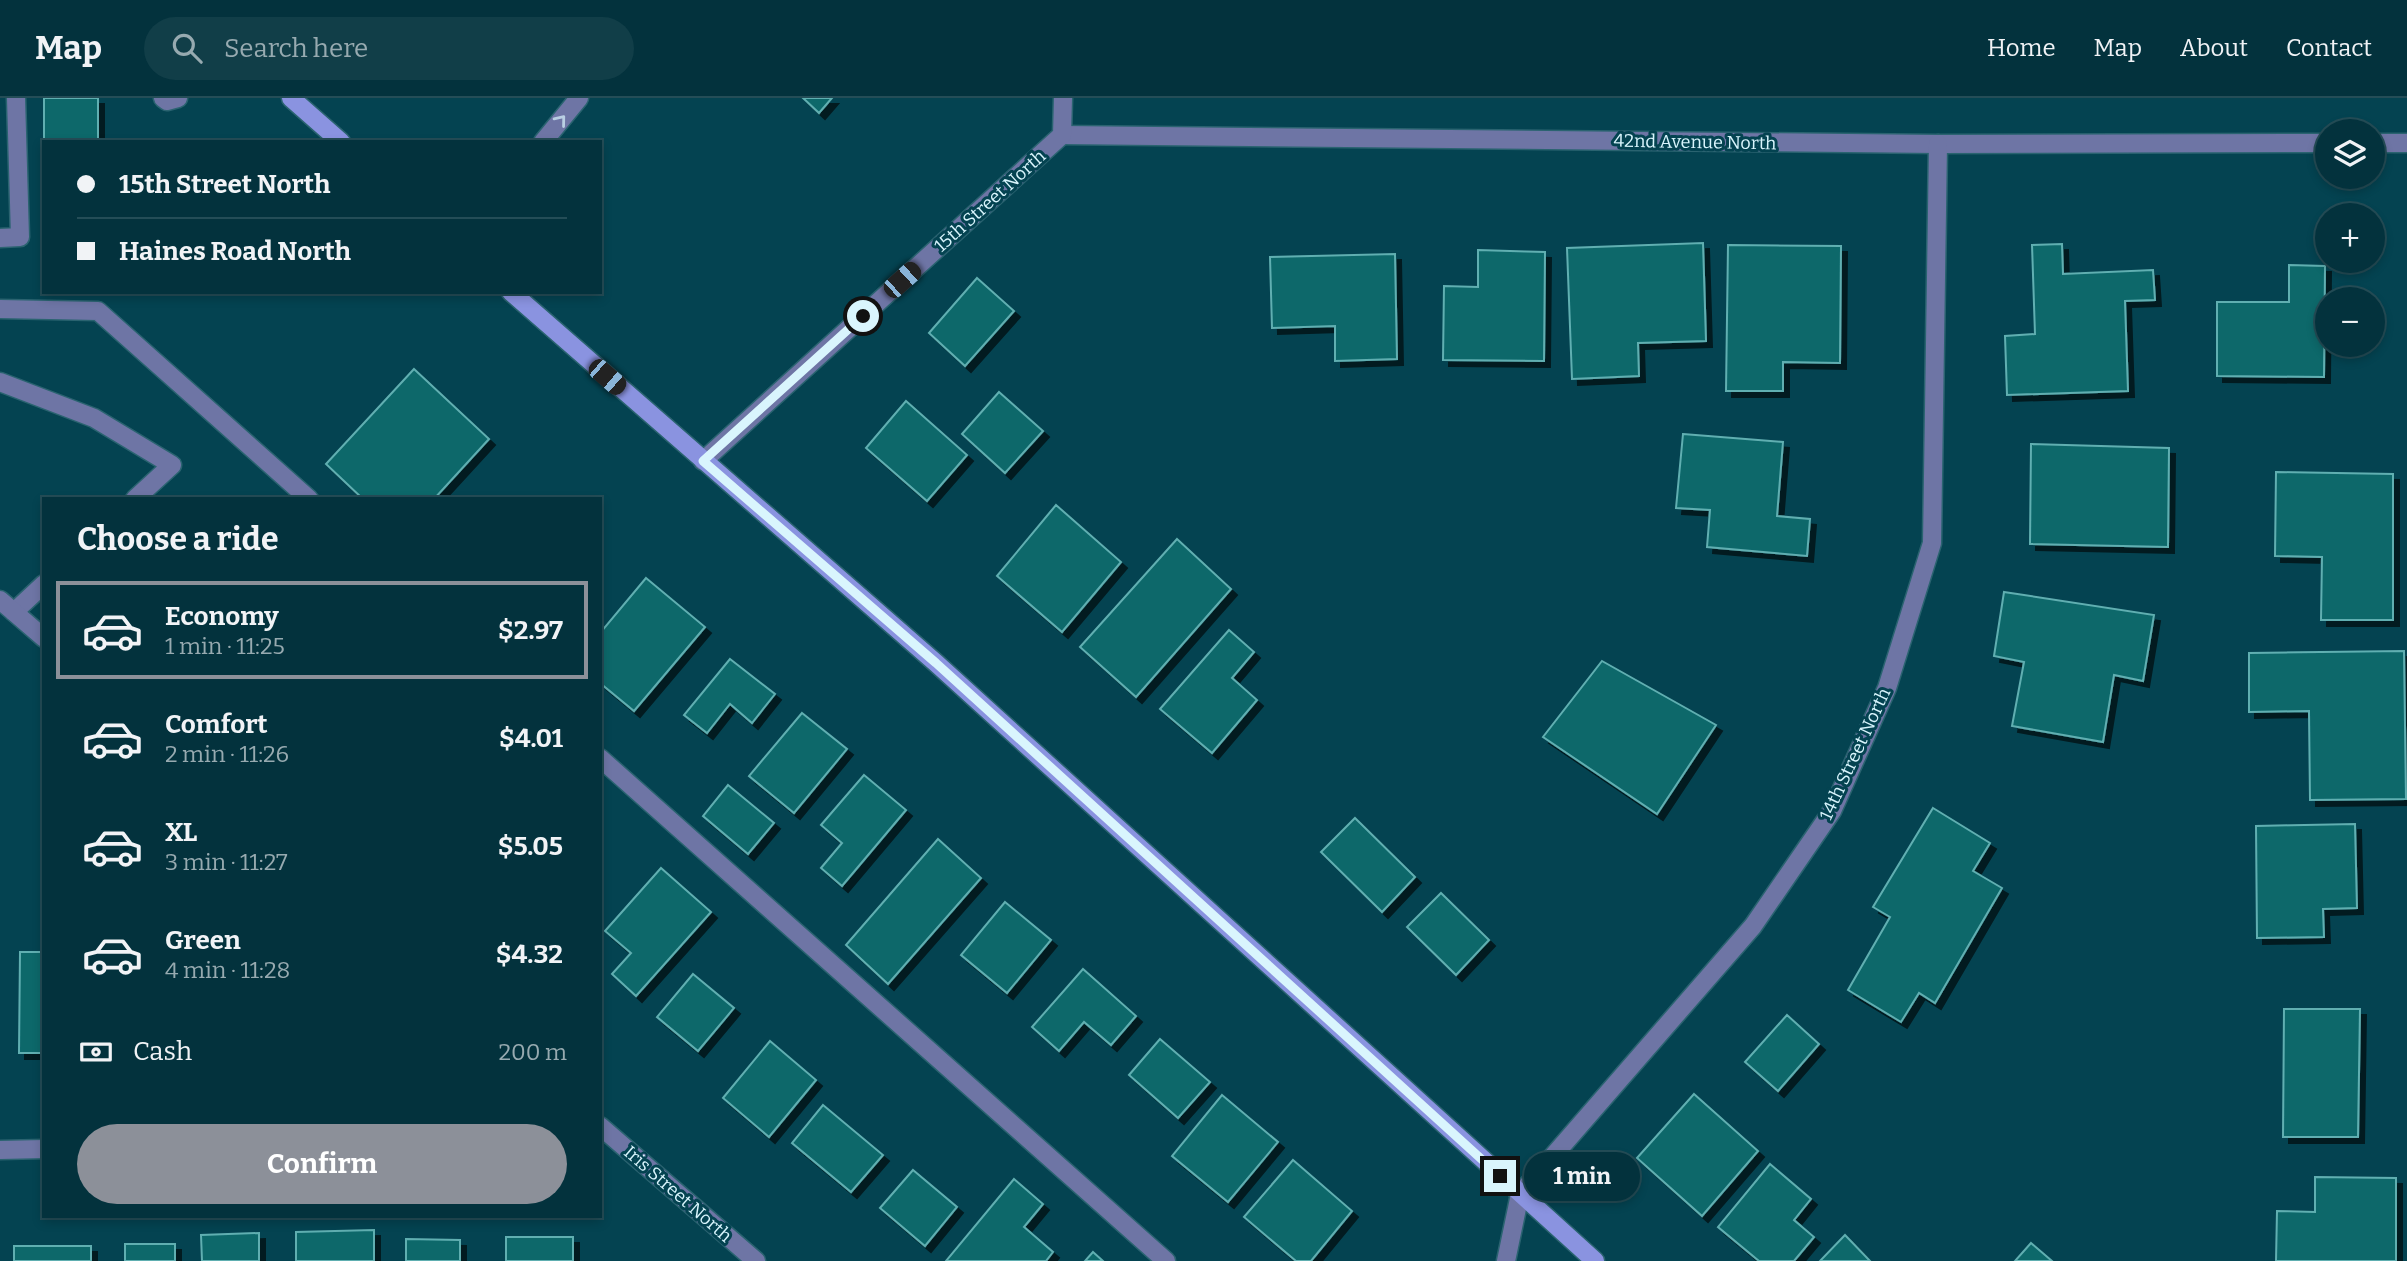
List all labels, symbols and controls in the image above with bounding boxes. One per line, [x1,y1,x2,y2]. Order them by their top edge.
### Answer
search box [144,17,634,80]
text: Map [35,28,102,68]
icon: search [168,29,206,67]
text: Search here [224,33,368,64]
text: Home [1987,34,2056,62]
text: Map [2094,34,2142,62]
text: About [2180,34,2248,62]
text: Contact [2286,34,2372,62]
one-way arrow [553,115,565,128]
map controls [2315,119,2385,357]
button: layers [2315,119,2385,189]
street label: 42nd Avenue North [1613,130,1777,154]
street label: 15th Street North [930,145,1050,257]
text: 15th Street North [119,169,330,200]
button: + [2315,203,2385,273]
text: Haines Road North [119,236,351,267]
car [880,258,925,302]
button: − [2315,287,2385,357]
route start [847,300,879,332]
car [585,355,630,399]
text: Choose a ride [77,520,278,558]
icon: car [81,599,144,662]
text: Economy [165,601,279,632]
text: $2.97 [498,615,563,646]
text: 1 min · 11:25 [165,632,285,660]
street label: 14th Street North [1815,684,1895,824]
icon: car [81,707,144,770]
text: Comfort [165,709,268,740]
text: $4.01 [499,723,563,754]
text: 2 min · 11:26 [165,740,289,768]
icon: car [81,815,144,878]
text: XL [165,817,197,848]
text: $5.05 [498,831,563,862]
text: 3 min · 11:27 [165,848,287,876]
icon: car [81,923,144,986]
text: Green [165,925,241,956]
text: $4.32 [496,939,563,970]
text: 4 min · 11:28 [165,956,290,984]
icon: cash [77,1033,115,1071]
text: Cash [133,1036,192,1067]
text: 200 m [498,1038,567,1066]
button: Confirm [77,1124,567,1204]
street label: Iris Street North [620,1141,736,1247]
callout: 1 min [1524,1152,1640,1200]
route end [1484,1160,1516,1192]
text: 1 min [1553,1162,1611,1190]

